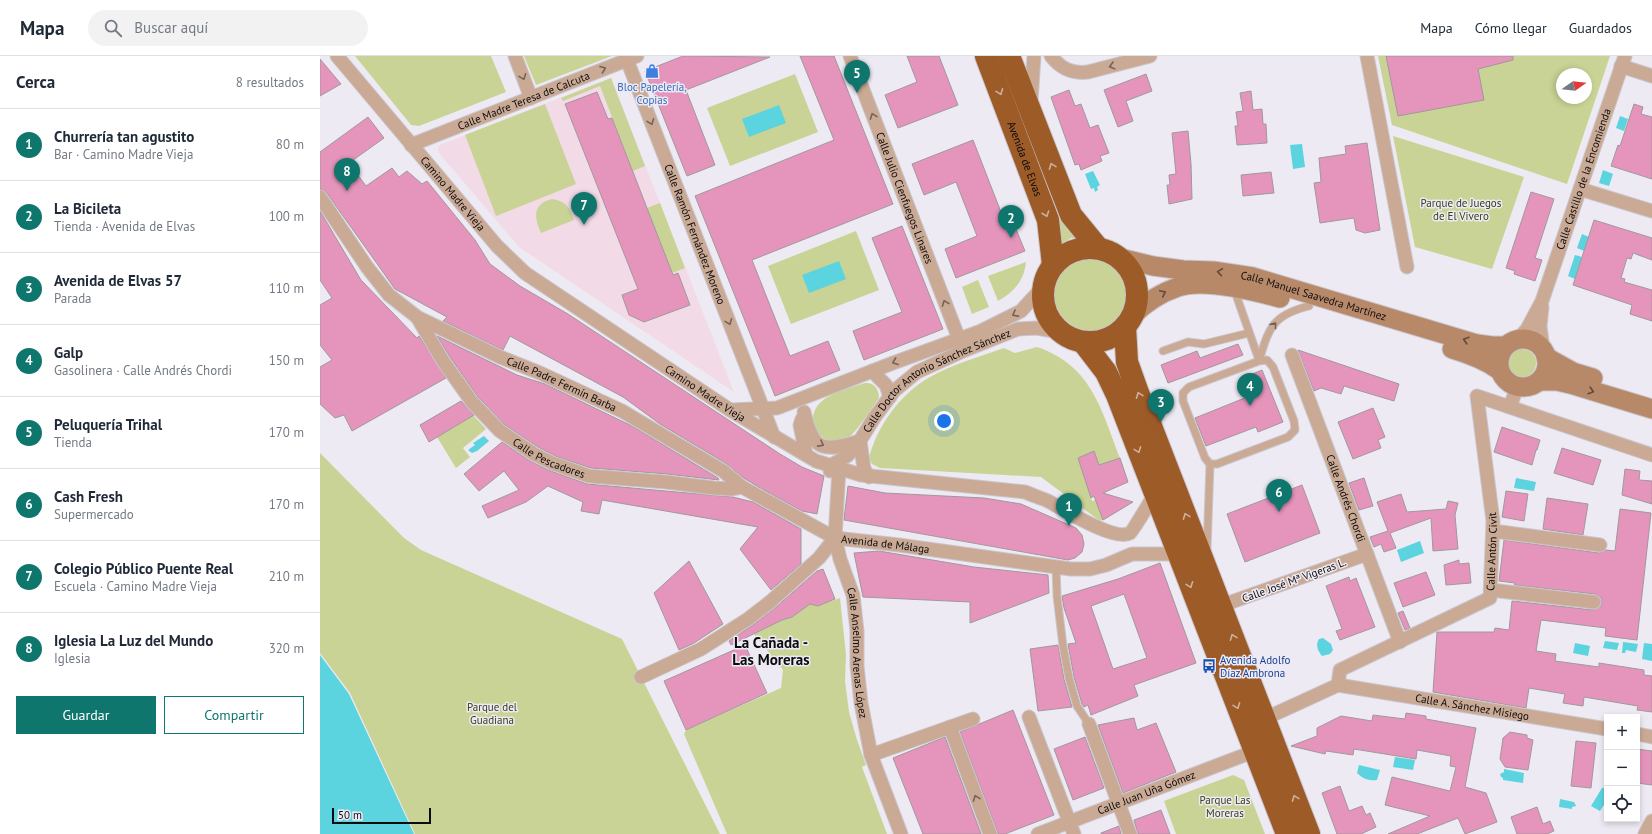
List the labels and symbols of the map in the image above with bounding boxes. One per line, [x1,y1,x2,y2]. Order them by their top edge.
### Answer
pin: 5 [844,60,870,93]
one-way arrow [1109,61,1116,70]
shop icon: Bloc Papelería, Copias [644,63,660,79]
one-way arrow [600,66,607,74]
street label: Calle Madre Teresa de Calcuta [456,68,592,133]
north arrow [1556,68,1592,104]
one-way arrow [518,73,526,80]
place label: Bloc Papelería, Copias [617,80,687,107]
one-way arrow [996,89,1004,96]
street label: Calle Castillo de la Encomienda [1553,107,1614,251]
one-way arrow [869,113,877,120]
one-way arrow [647,119,655,126]
street label: Avenida de Elvas [1004,119,1046,199]
street label: Calle Julio Cienfuegos Linares [873,130,936,266]
street label: Camino Madre Vieja [417,153,488,234]
pin: 8 [334,158,360,191]
street label: Calle Ramón Fernández Moreno [661,162,729,307]
one-way arrow [1049,163,1057,170]
pin: 7 [571,192,597,225]
park label: Parque de Juegos de El Vivero [1421,196,1502,223]
pin: 2 [998,205,1024,238]
one-way arrow [1041,210,1050,217]
one-way arrow [1217,268,1223,277]
street label: Calle Manuel Saavedra Martínez [1240,268,1388,324]
one-way arrow [1159,290,1166,298]
one-way arrow [941,299,949,306]
one-way arrow [1012,309,1019,316]
one-way arrow [724,318,732,325]
one-way arrow [1269,322,1276,329]
street label: Calle Doctor Antonio Sánchez Sánchez [860,326,1013,435]
one-way arrow [1463,336,1470,345]
street label: Calle Padre Fermín Barba [505,353,619,415]
one-way arrow [891,357,898,366]
street label: Camino Madre Vieja [662,362,748,425]
pin: 4 [1237,373,1263,406]
one-way arrow [1588,386,1595,395]
pin: 3 [1148,389,1174,422]
one-way arrow [1135,391,1143,398]
your location [934,411,954,431]
street label: Calle Pescadores [510,435,587,481]
one-way arrow [817,440,824,447]
one-way arrow [1134,447,1142,454]
street label: Calle Andrés Chordi [1323,453,1369,544]
pin: 6 [1266,479,1292,512]
pin: 1 [1056,493,1082,526]
street label: Calle Antón Civit [1483,511,1500,591]
one-way arrow [1182,513,1190,520]
street label: Avenida de Málaga [841,532,930,556]
street label: Calle José Mª Vigeras L. [1240,555,1348,605]
one-way arrow [1186,581,1194,588]
street label: Calle Anselmo Arenas López [844,585,871,720]
district label: La Cañada - Las Moreras [732,633,810,669]
one-way arrow [1229,634,1237,641]
place label: Avenida Adolfo Díaz Ambrona [1220,653,1291,680]
bus stop icon: Avenida Adolfo Díaz Ambrona [1201,658,1217,674]
street label: Calle A. Sánchez Misiego [1414,691,1530,723]
park label: Parque del Guadiana [467,700,518,727]
one-way arrow [1233,702,1241,709]
street label: Calle Juan Uña Gómez [1095,767,1197,818]
park label: Parque Las Moreras [1200,793,1251,820]
one-way arrow [973,794,981,801]
one-way arrow [1291,794,1299,801]
scale bar [332,806,431,825]

